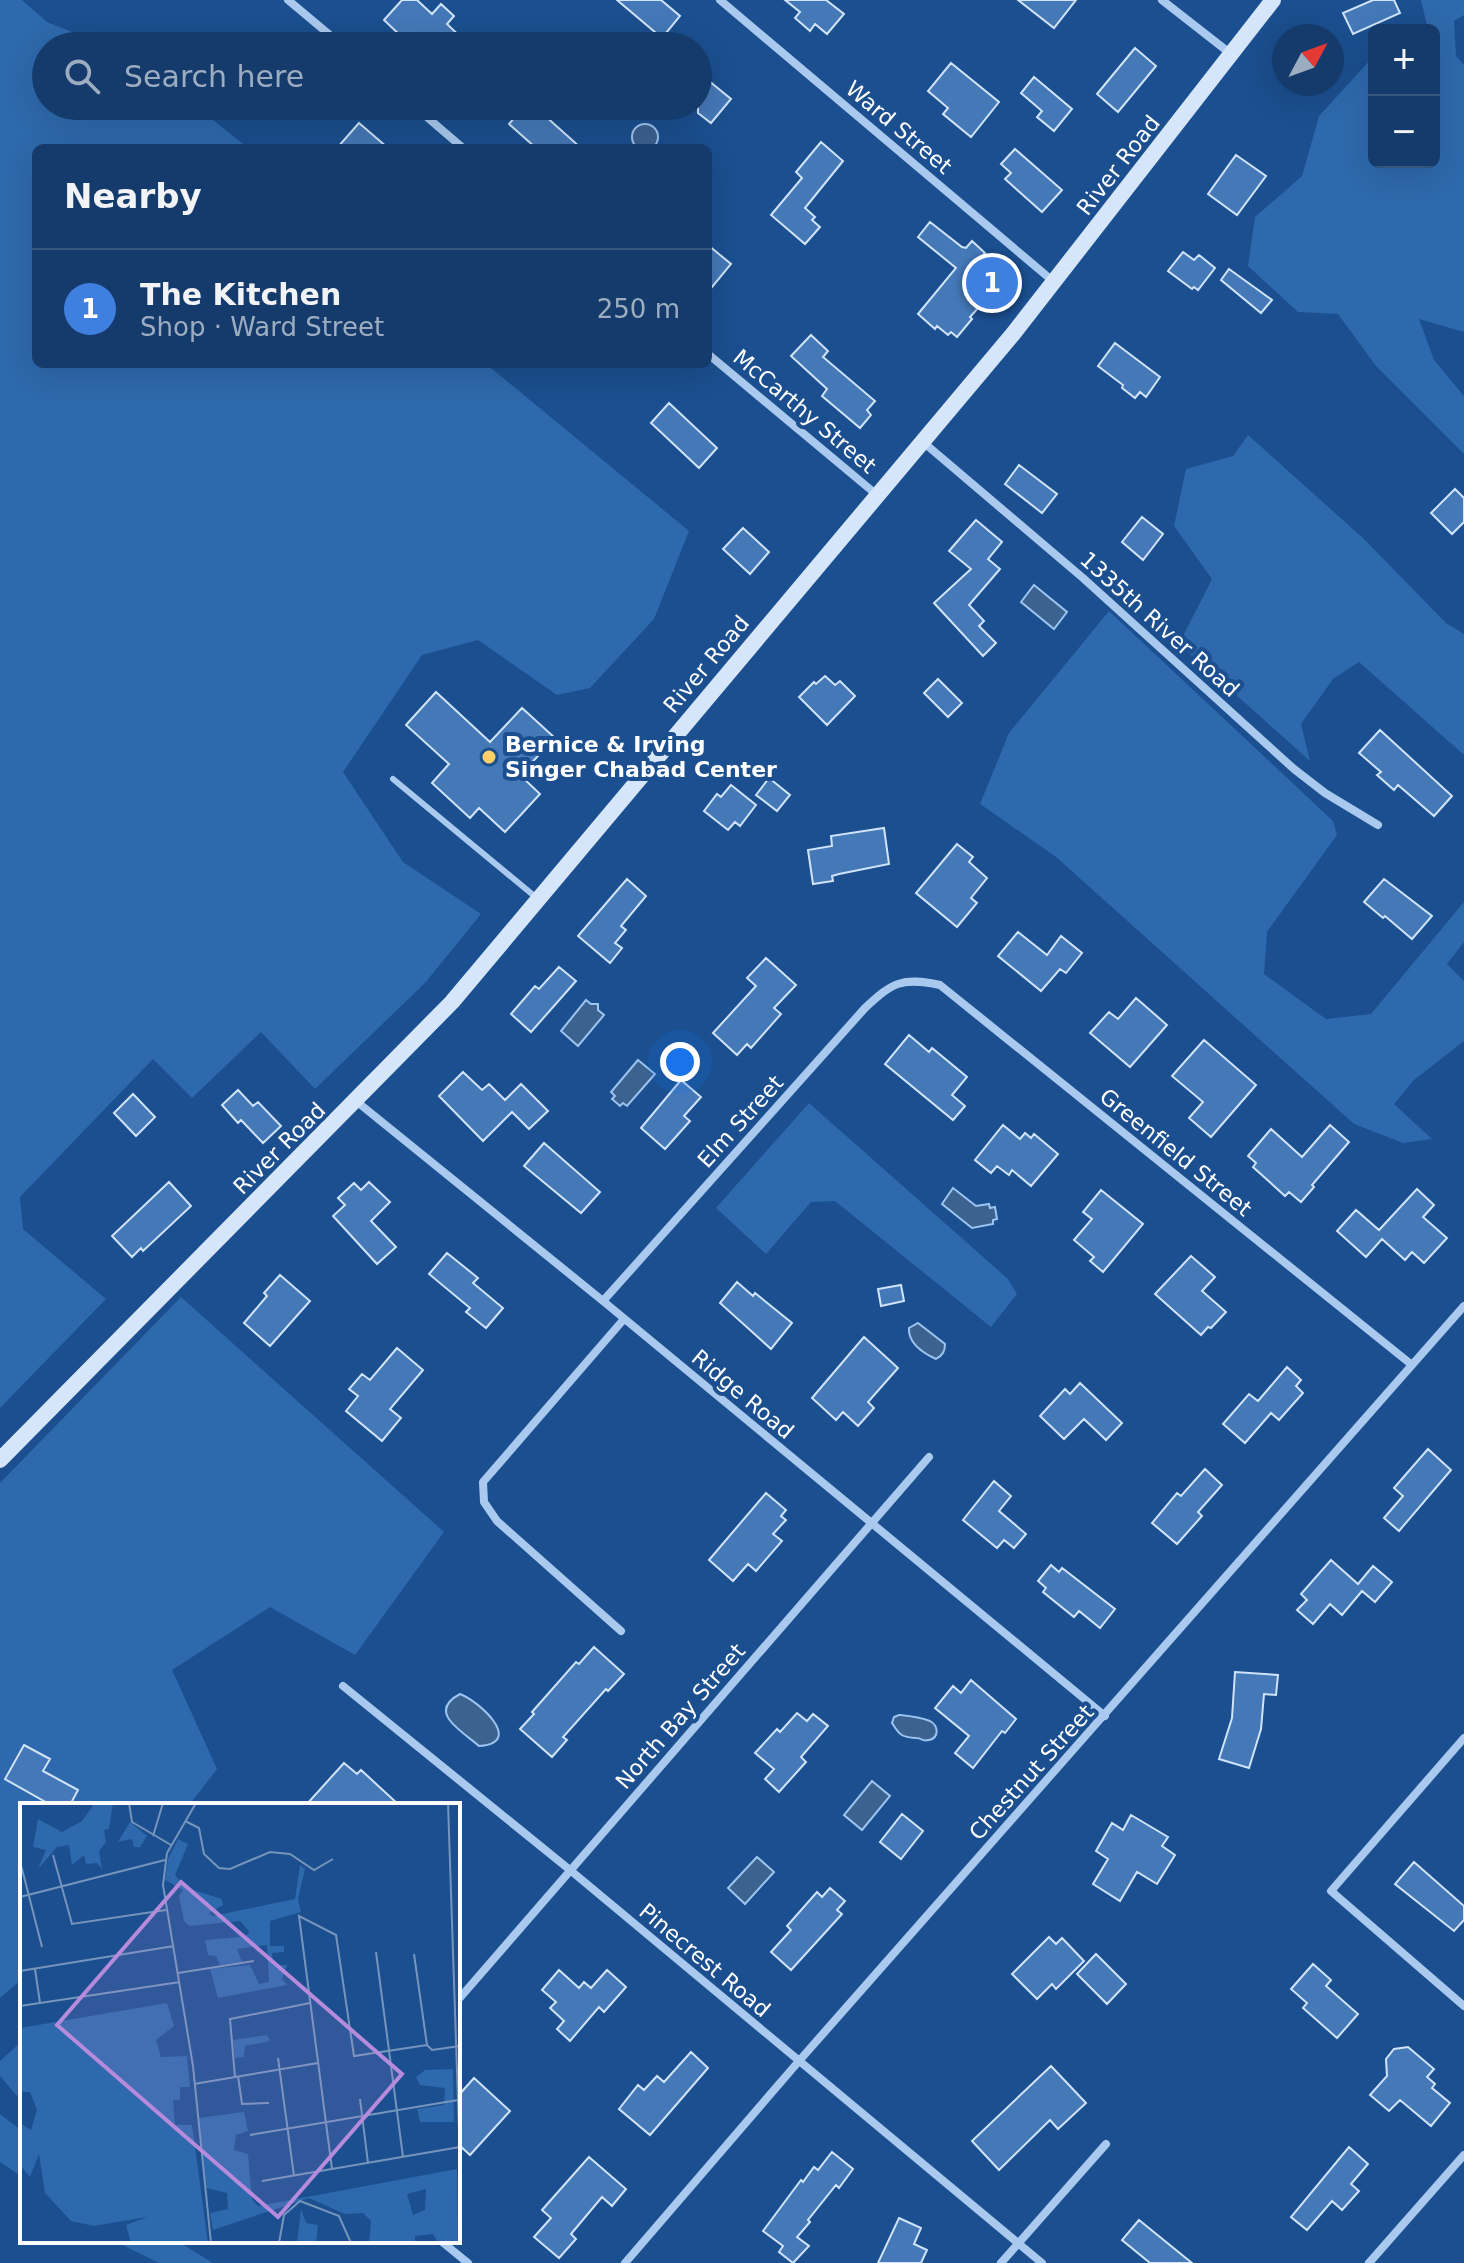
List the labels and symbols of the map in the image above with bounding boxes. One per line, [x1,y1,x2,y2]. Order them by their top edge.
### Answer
north arrow [1272,24,1344,96]
street label: Ward Street [841,76,957,179]
street label: River Road [1072,111,1165,220]
pin: 1 [966,253,1018,313]
street label: McCarthy Street [728,344,881,479]
street label: 1335th River Road [1075,547,1244,702]
street label: River Road [658,611,754,718]
place label: Bernice & Irving Singer Chabad Center [505,732,777,782]
marker: Bernice & Irving Singer Chabad Center [480,748,498,766]
your location [660,1042,700,1082]
street label: Elm Street [693,1070,788,1173]
street label: Greenfield Street [1095,1084,1257,1221]
street label: River Road [228,1097,330,1199]
street label: Ridge Road [687,1345,799,1444]
street label: North Bay Street [611,1638,750,1794]
street label: Chestnut Street [964,1699,1099,1845]
inset map [20,1803,460,2243]
street label: Pinecrest Road [634,1898,775,2022]

